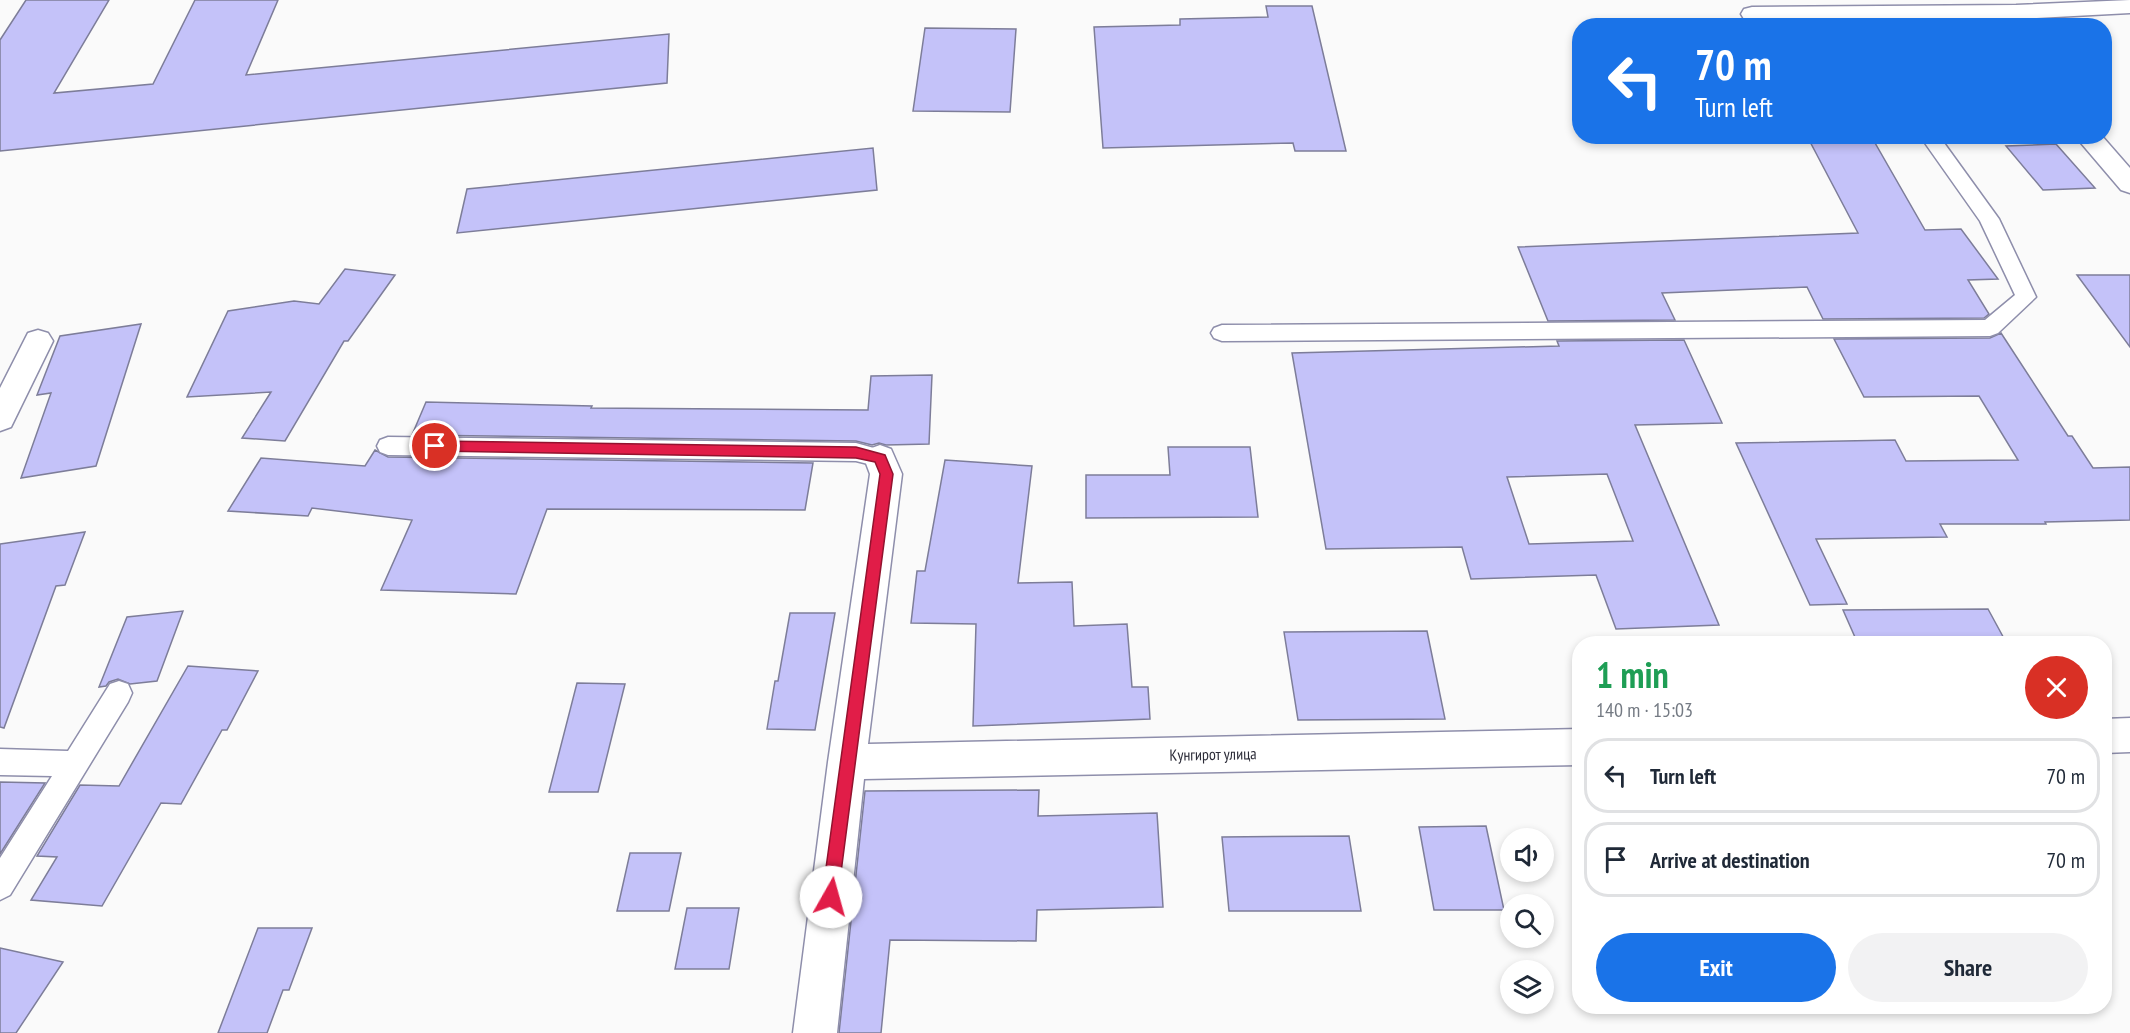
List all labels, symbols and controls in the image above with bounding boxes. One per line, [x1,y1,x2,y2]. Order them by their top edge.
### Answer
text: 70 m [1695,37,1772,92]
icon: left [1596,42,1674,120]
text: Turn left [1695,90,1773,124]
pin [409,420,460,471]
icon: arrive [418,429,451,462]
text: 1 min [1596,651,1669,698]
button: close [2025,656,2088,719]
text: 140 m · 15:03 [1596,697,1693,723]
street label: Кунгирот улица [1169,743,1257,765]
icon: left [1599,759,1632,792]
text: Turn left [1650,762,1716,790]
text: 70 m [2046,762,2085,790]
map controls [1500,828,1554,1014]
button: sound [1500,828,1554,882]
icon: arrive [1599,843,1632,876]
text: Arrive at destination [1650,846,1810,874]
text: 70 m [2046,846,2085,874]
position arrow [799,865,863,929]
button: search [1500,894,1554,948]
button: Exit [1596,933,1836,1002]
button: Share [1848,933,2088,1002]
button: layers [1500,960,1554,1014]

